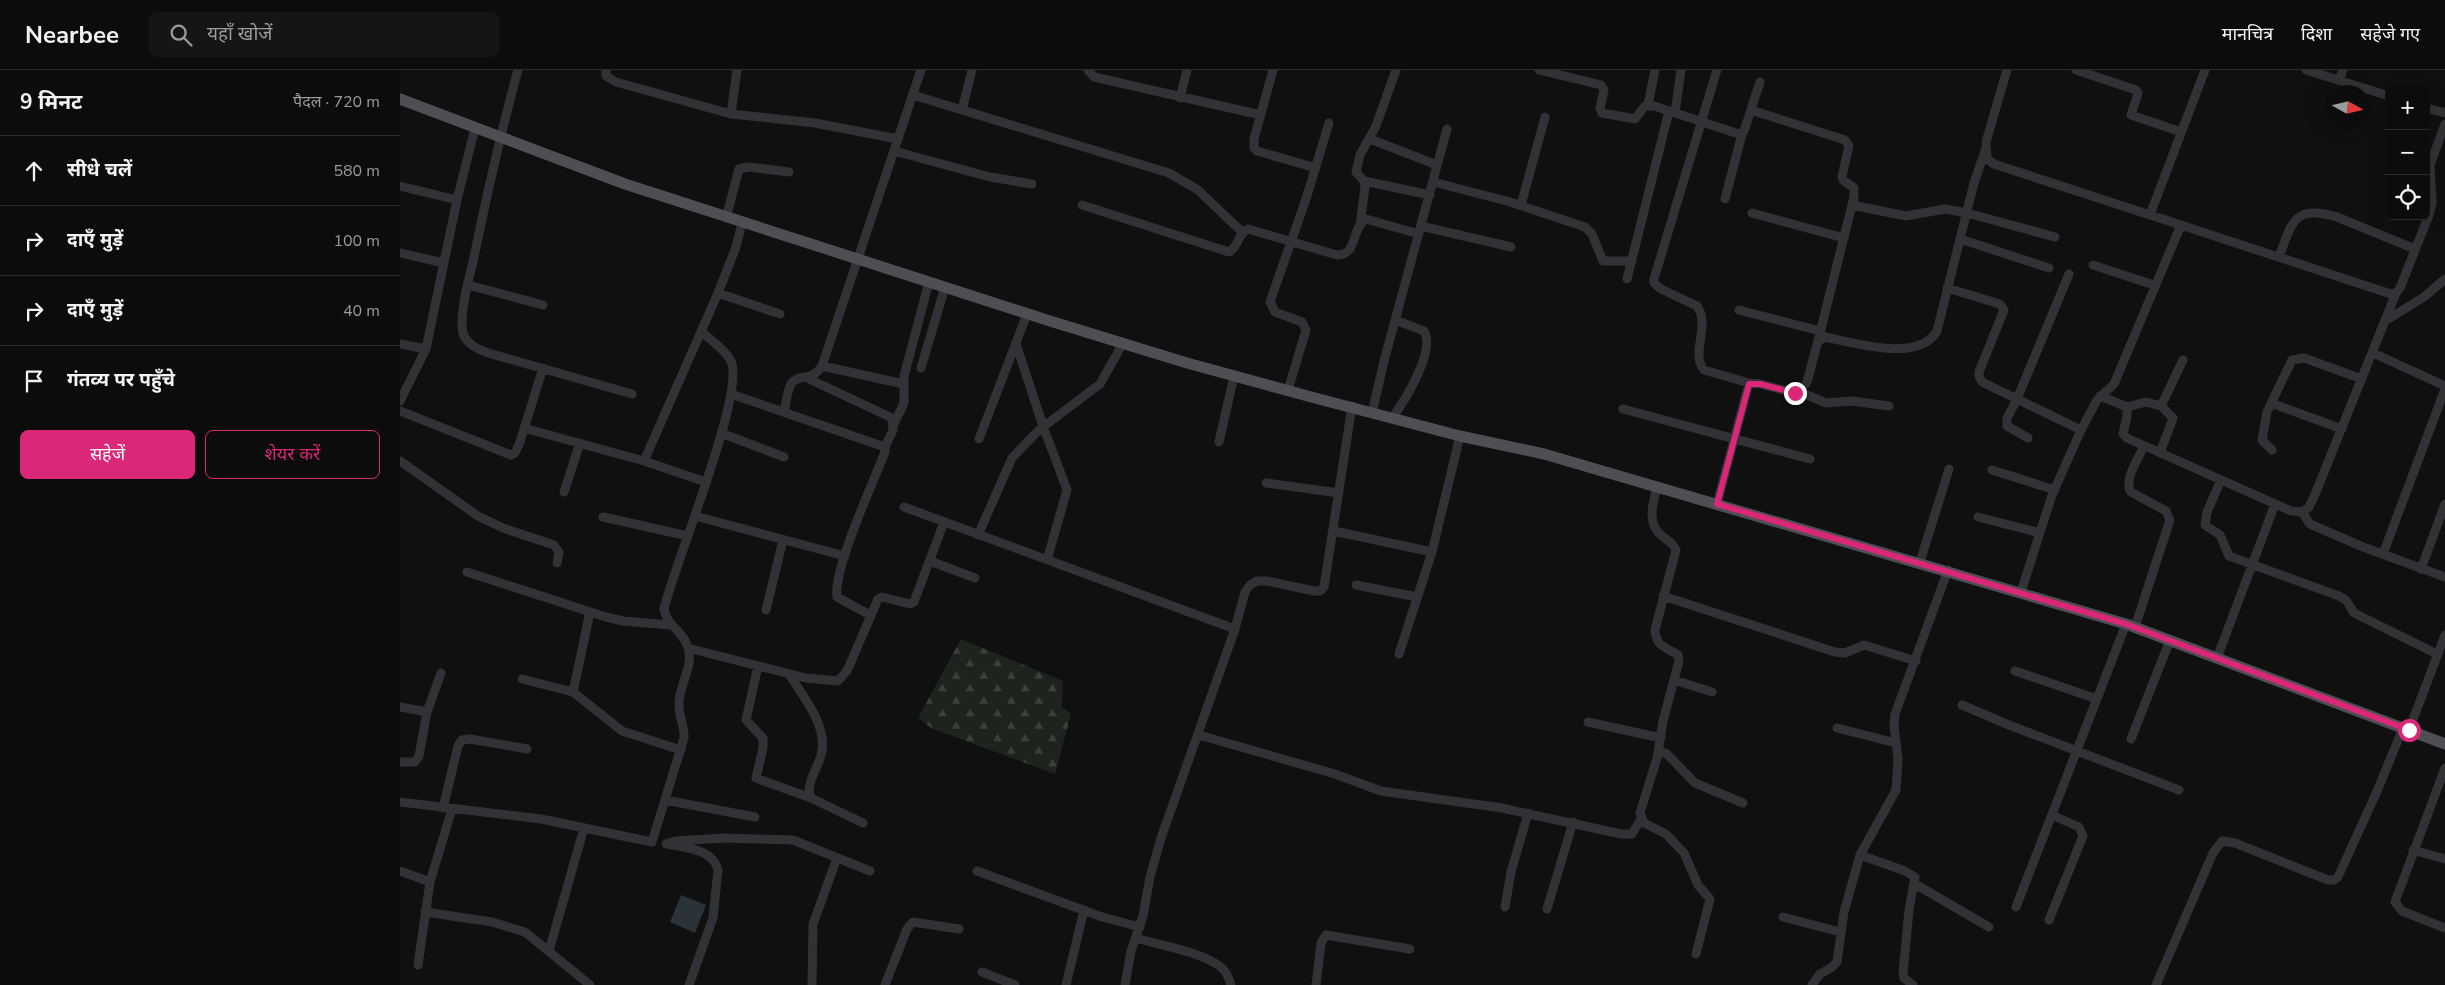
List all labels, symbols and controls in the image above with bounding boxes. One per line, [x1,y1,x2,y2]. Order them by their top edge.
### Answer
search box [149,12,499,57]
text: Nearbee [25,19,119,51]
icon: search [167,21,195,49]
text: यहाँ खोजें [207,21,272,47]
text: मानचित्र [2222,22,2273,46]
text: दिशा [2301,22,2332,46]
text: सहेजे गए [2360,22,2420,46]
north arrow [2325,85,2370,130]
map controls [2385,85,2430,220]
button: + [2385,85,2430,130]
text: 9 मिनट [20,88,82,116]
text: पैदल · 720 m [293,91,380,113]
button: − [2385,130,2430,175]
icon: ahead [20,157,48,185]
text: सीधे चलें [67,157,132,183]
text: 580 m [333,160,380,182]
button: locate [2385,175,2430,220]
icon: right [20,227,48,255]
text: दाएँ मुड़ें [67,227,123,253]
text: 100 m [333,230,380,252]
icon: right [20,297,48,325]
text: दाएँ मुड़ें [67,297,123,323]
text: 40 m [343,300,380,322]
icon: arrive [20,367,48,395]
text: गंतव्य पर पहुँचे [67,367,175,393]
route end [1784,382,1807,405]
button: सहेजें [20,430,195,479]
button: शेयर करें [205,430,380,479]
route start [2398,719,2421,742]

